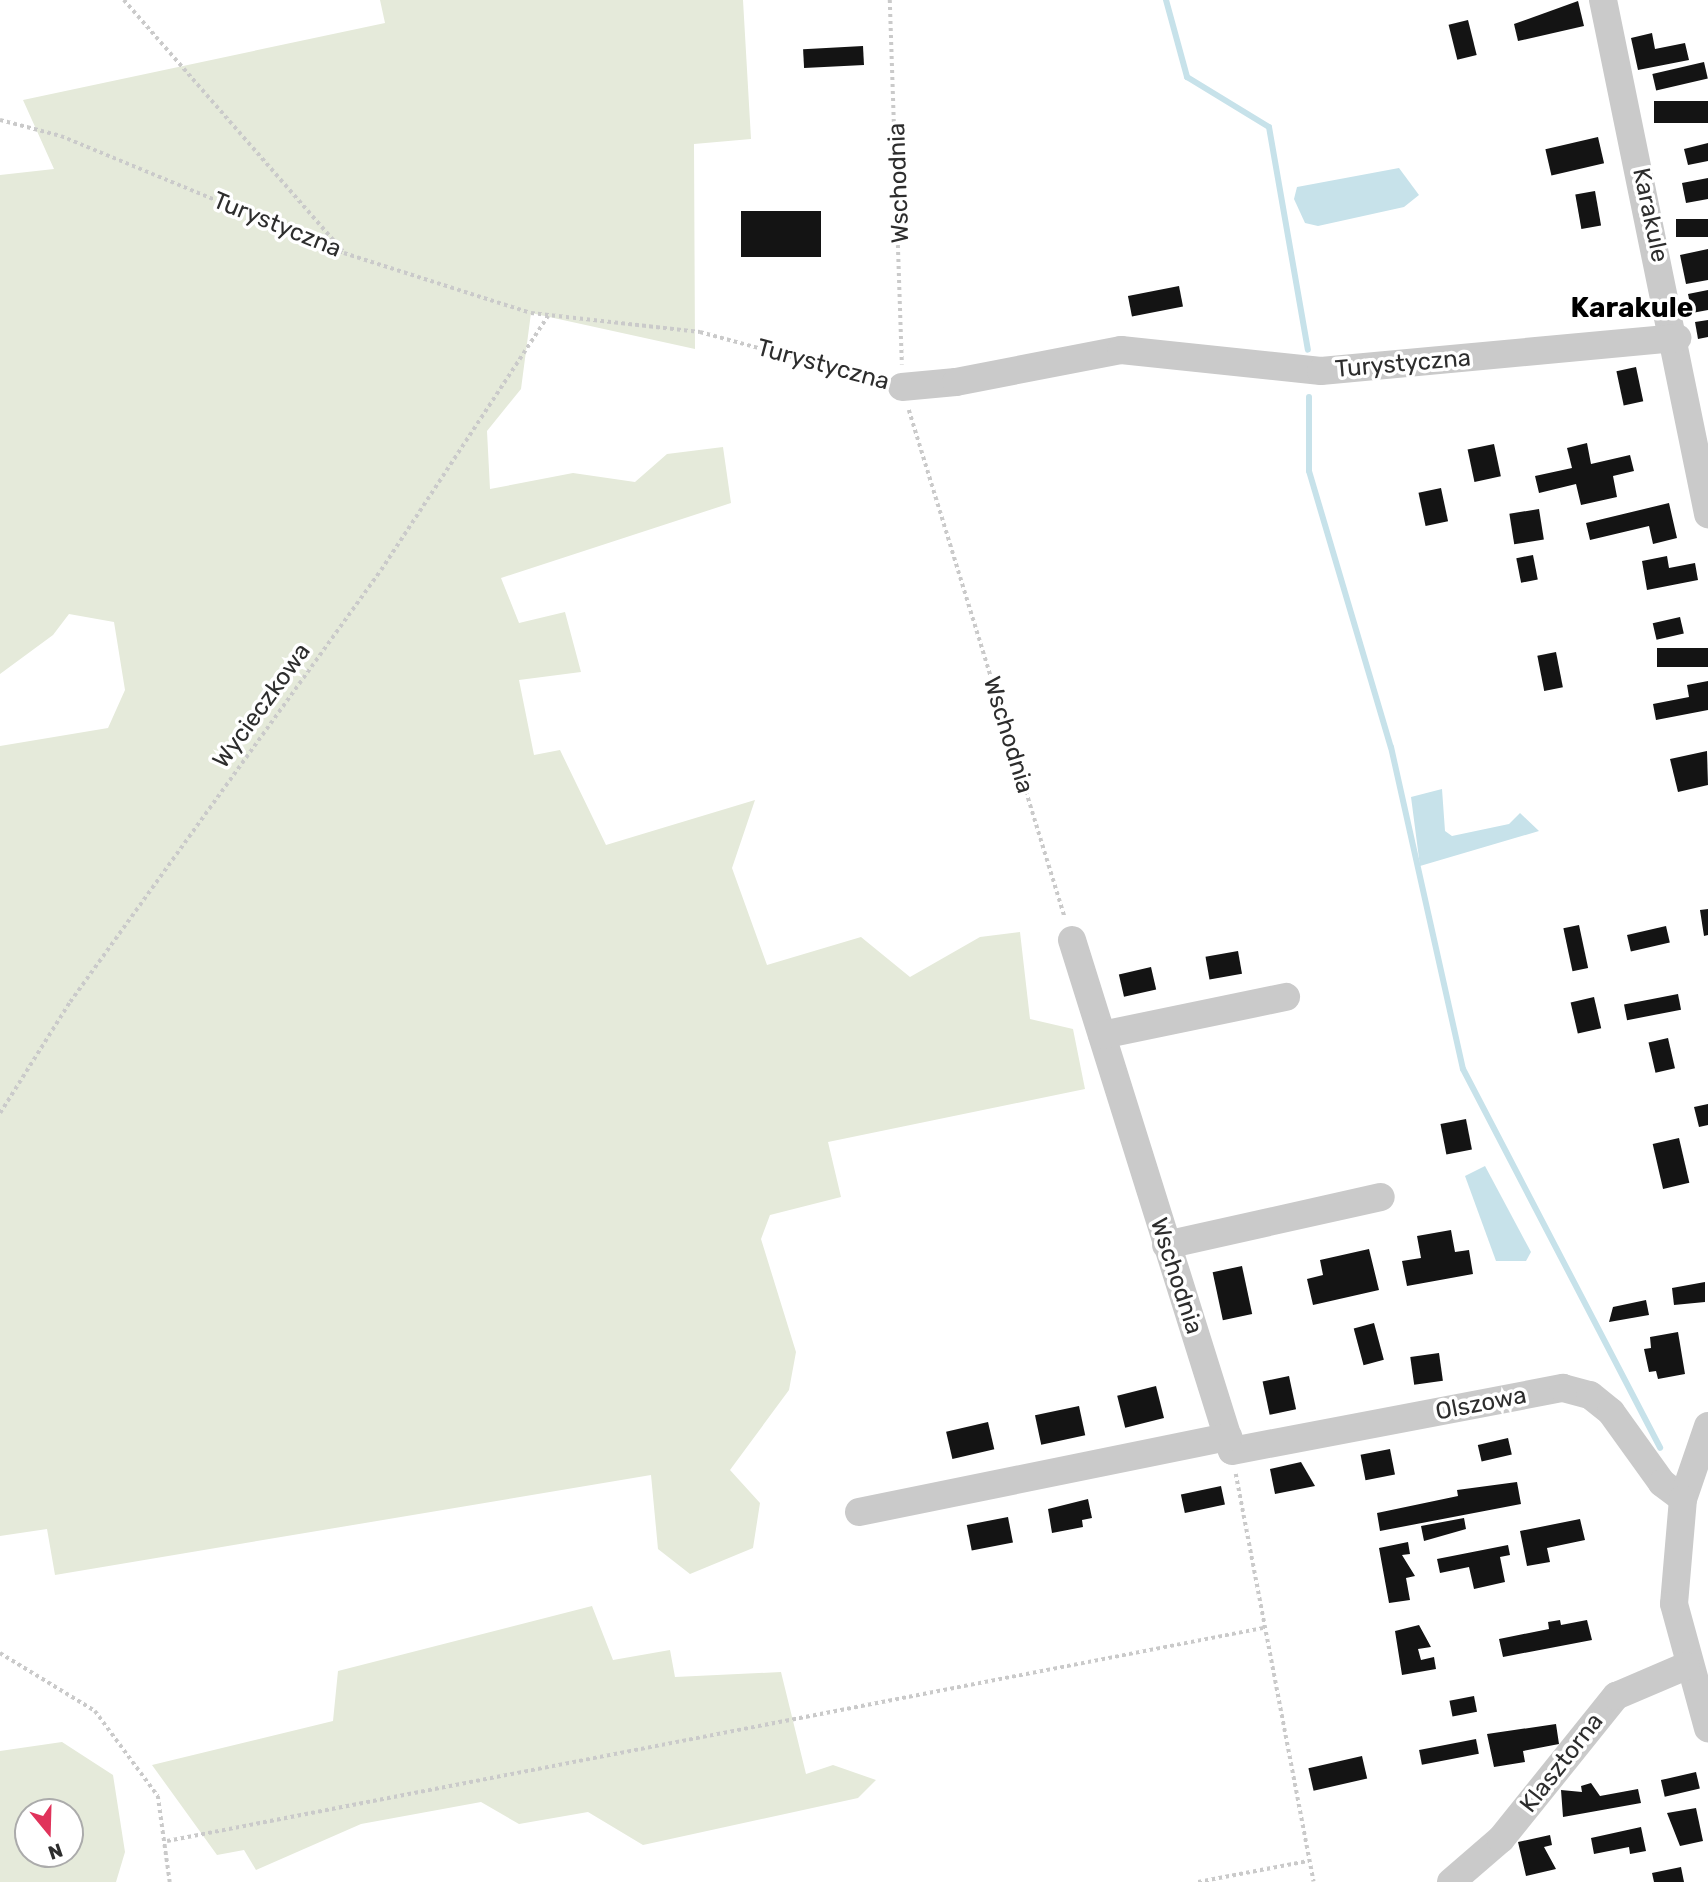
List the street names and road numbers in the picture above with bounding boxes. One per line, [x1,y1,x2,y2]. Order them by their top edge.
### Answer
street label: Wschodnia [883,122,915,244]
street label: Karakule [1626,165,1674,265]
street label: Turystyczna [209,186,345,264]
street label: Turystyczna [754,333,892,397]
street label: Turystyczna [1334,344,1472,384]
street label: Wycieczkowa [207,638,317,774]
street label: Wschodnia [977,673,1039,797]
street label: Wschodnia [1144,1214,1208,1338]
street label: Olszowa [1433,1381,1529,1427]
street label: Klasztorna [1514,1708,1610,1818]

